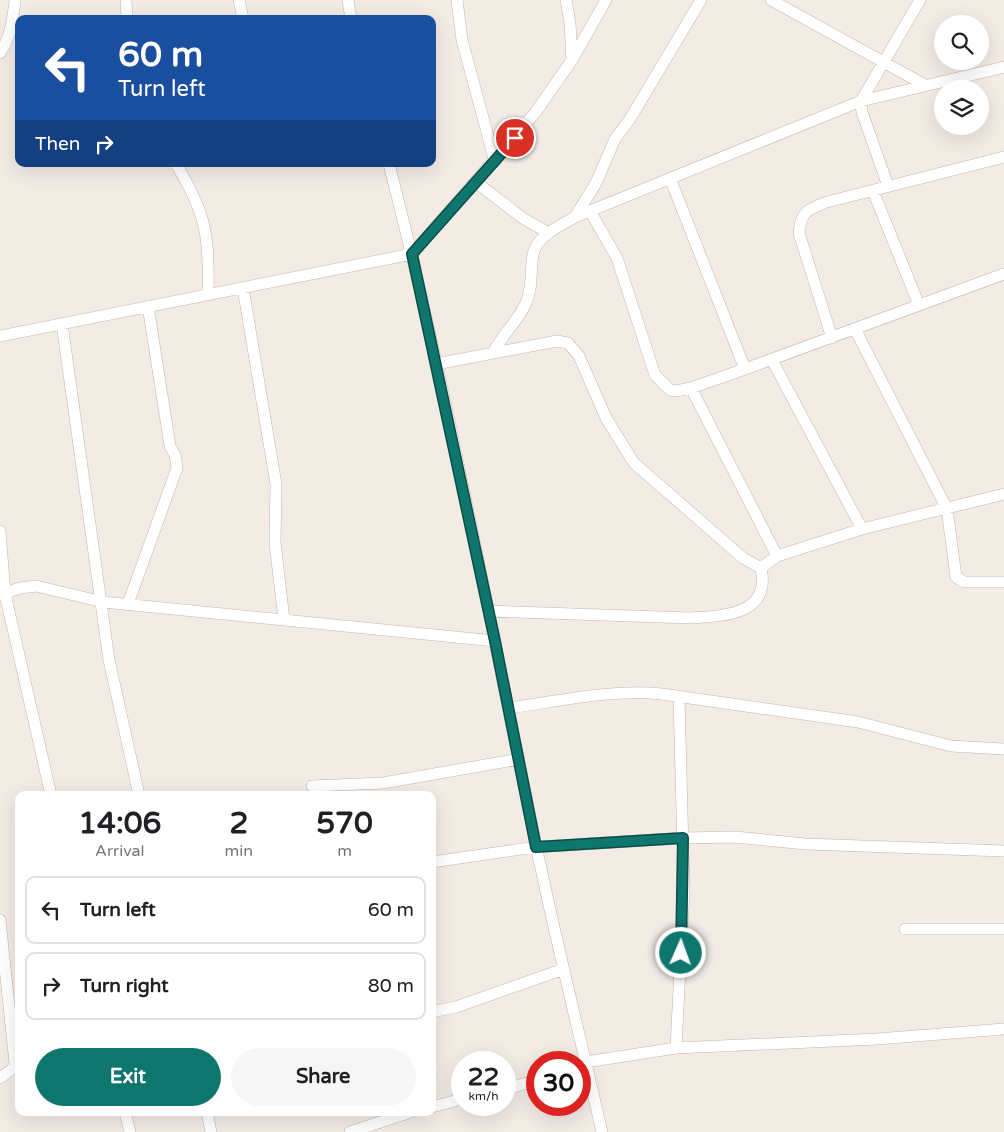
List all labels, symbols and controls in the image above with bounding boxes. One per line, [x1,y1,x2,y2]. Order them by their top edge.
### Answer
map controls [934,15,989,135]
button: search [934,15,989,70]
text: 60 m [118,34,203,76]
icon: left [35,35,100,100]
text: Turn left [118,76,206,102]
button: layers [934,80,989,135]
pin [494,117,536,159]
icon: arrive [501,124,529,152]
icon: right [90,130,118,158]
text: Then [35,133,80,155]
text: 14:06 [78,805,161,842]
text: 2 [229,805,248,842]
text: 570 [316,805,373,842]
text: Arrival [95,841,145,861]
text: min [225,841,253,861]
text: m [337,841,352,861]
icon: left [37,896,65,924]
text: Turn left [80,899,156,921]
text: 60 m [368,899,414,921]
position arrow [654,926,706,978]
icon: right [37,972,65,1000]
text: Turn right [80,975,168,997]
text: 80 m [368,975,414,997]
button: Exit [35,1048,221,1106]
button: Share [231,1048,416,1106]
speed limit sign: 30 [526,1051,591,1116]
text: 22 [468,1062,499,1092]
text: km/h [468,1089,499,1103]

